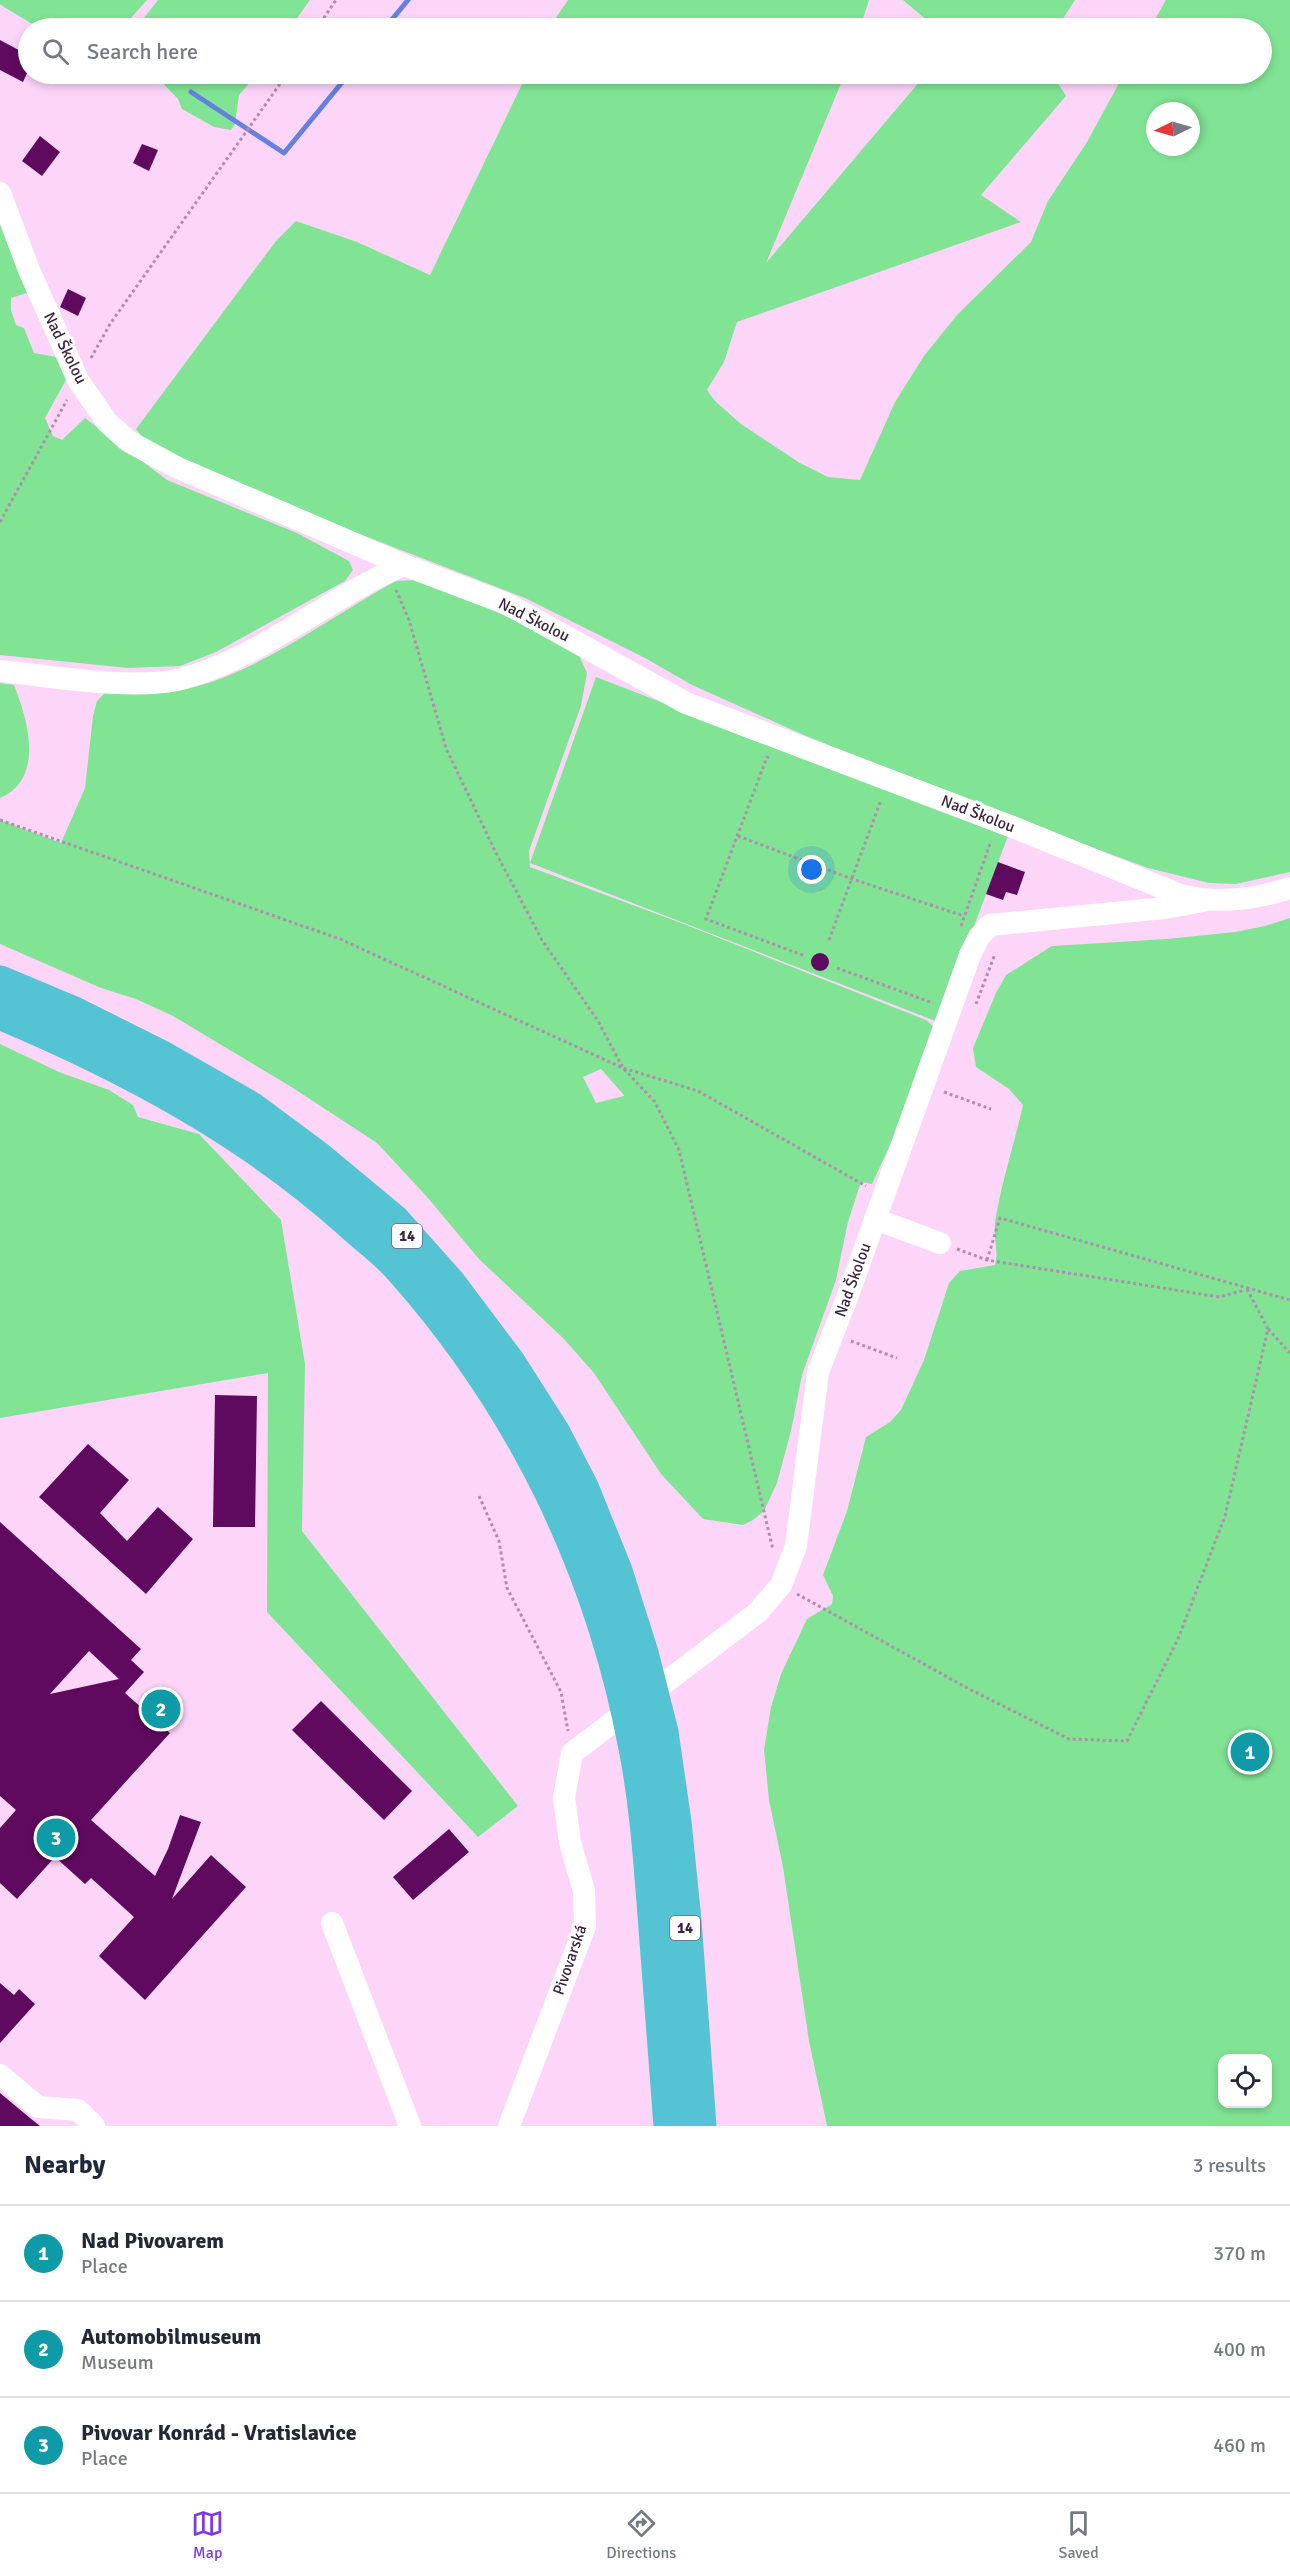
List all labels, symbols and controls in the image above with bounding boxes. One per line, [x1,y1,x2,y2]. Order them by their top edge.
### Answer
search box [18,18,1272,84]
icon: search [39,35,72,68]
text: Search here [87,38,198,65]
north arrow [1146,102,1200,156]
street label: Nad Školou [39,309,91,387]
street label: Nad Školou [495,594,573,646]
street label: Nad Školou [938,791,1018,837]
your location [797,855,826,884]
road number: 14 [392,1224,422,1248]
street label: Nad Školou [830,1240,876,1320]
pin: 2 [142,1686,180,1732]
pin: 1 [1230,1730,1270,1774]
pin: 3 [36,1816,76,1860]
road number: 14 [670,1916,700,1940]
street label: Pivovarská [549,1922,591,1998]
map controls [1218,2054,1272,2108]
button: locate [1218,2054,1272,2108]
text: Nearby [24,2149,105,2181]
text: 3 results [1193,2153,1266,2178]
text: Nad Pivovarem [81,2227,224,2254]
text: 1 [38,2241,49,2266]
text: 370 m [1213,2241,1266,2266]
text: Place [81,2254,128,2279]
text: Automobilmuseum [81,2323,261,2350]
text: 2 [38,2337,49,2362]
text: 400 m [1213,2337,1266,2362]
text: Museum [81,2350,154,2375]
text: Pivovar Konrád - Vratislavice [81,2419,357,2446]
text: 3 [38,2433,49,2458]
text: 460 m [1213,2433,1266,2458]
text: Place [81,2446,128,2471]
tab: Map [191,2507,224,2563]
tab: Directions [606,2507,676,2563]
tab: Saved [1059,2507,1099,2563]

